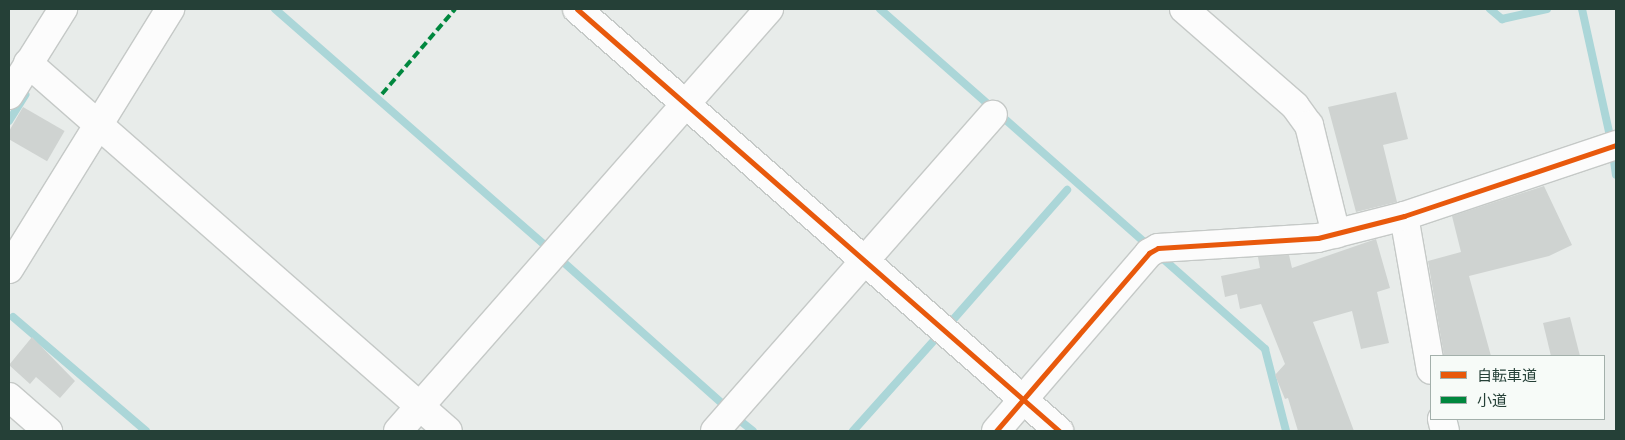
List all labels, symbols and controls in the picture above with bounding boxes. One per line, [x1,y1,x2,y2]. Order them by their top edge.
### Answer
legend [1430,355,1605,420]
text: 自転車道 [1477,367,1537,384]
text: 小道 [1477,392,1507,409]

